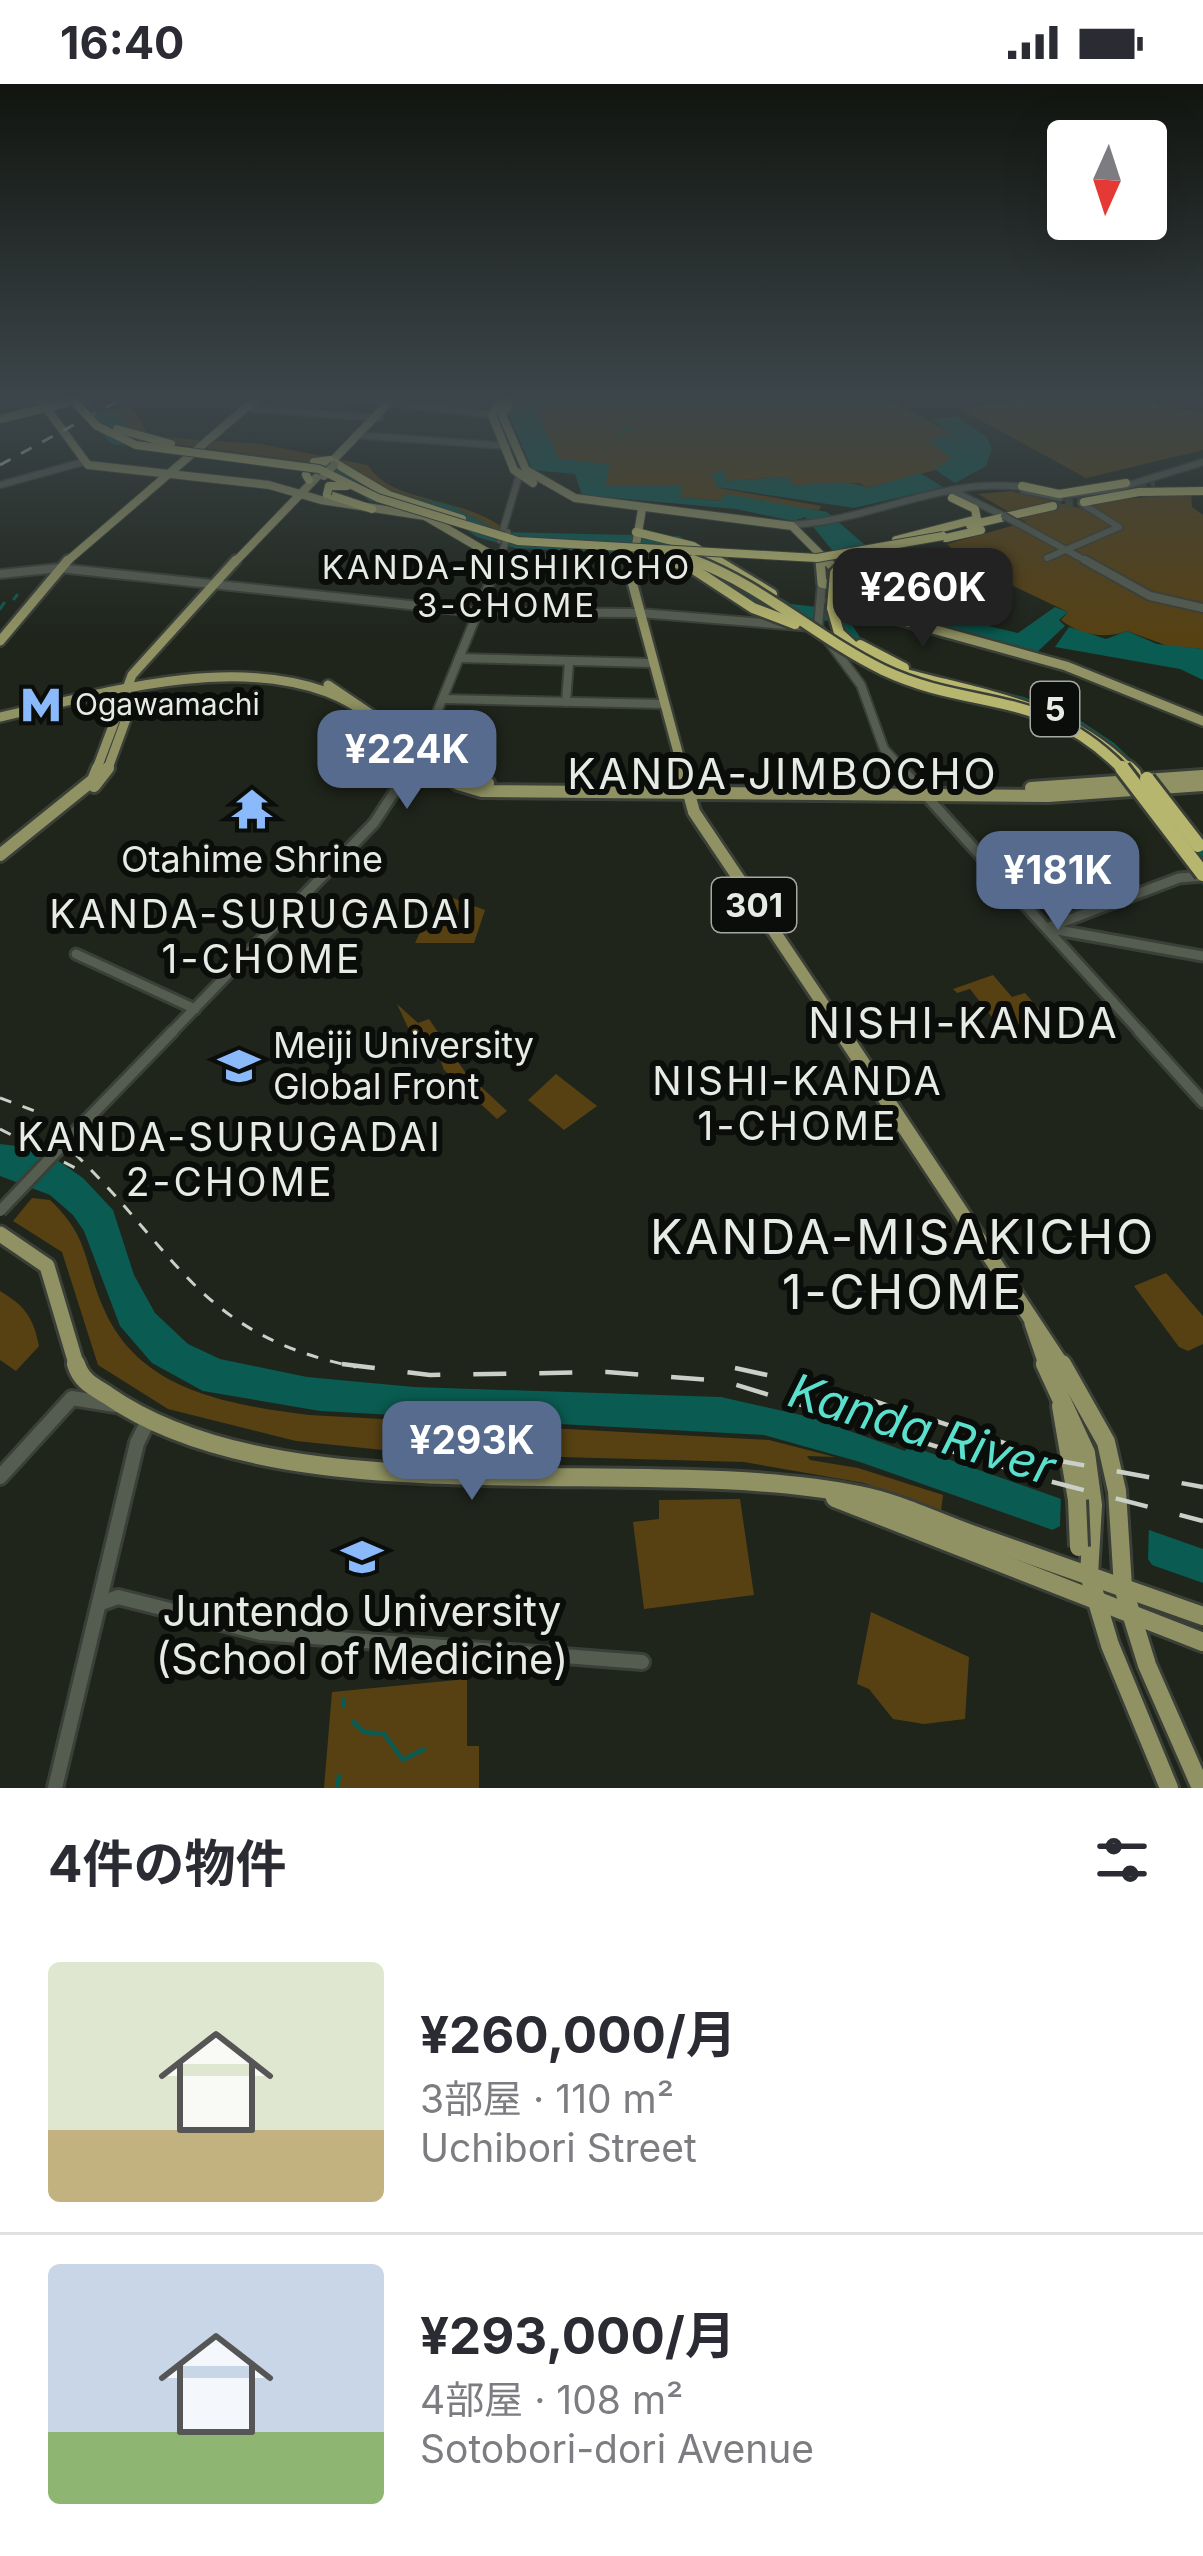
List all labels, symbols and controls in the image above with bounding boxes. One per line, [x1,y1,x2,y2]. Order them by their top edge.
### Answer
text: 16:40 [60,15,184,70]
north arrow [1047,120,1167,240]
map controls [1047,120,1167,240]
district label: KANDA-NISHIKICHO 3-CHOME [322,547,692,625]
pin: ¥260K [839,548,1007,650]
text: ¥260K [860,563,986,610]
metro station icon: Ogawamachi [18,682,64,728]
road number: 5 [1031,682,1079,736]
place label: Ogawamachi [75,686,260,722]
pin: ¥224K [323,710,491,812]
text: ¥224K [344,725,470,772]
district label: KANDA-JIMBOCHO [567,748,999,799]
temple icon: Otahime Shrine [229,786,275,832]
pin: ¥181K [974,831,1142,933]
place label: Otahime Shrine [121,837,383,881]
text: ¥181K [1003,846,1113,893]
road number: 301 [712,878,796,932]
district label: KANDA-SURUGADAI 1-CHOME [49,890,475,982]
district label: NISHI-KANDA [808,997,1120,1048]
place label: Meiji University Global Front [273,1023,534,1108]
school or university icon: Meiji University Global Front [216,1043,262,1089]
district label: NISHI-KANDA 1-CHOME [652,1057,944,1149]
district label: KANDA-SURUGADAI 2-CHOME [17,1113,443,1205]
district label: KANDA-MISAKICHO 1-CHOME [650,1207,1156,1321]
water label: Kanda River [782,1360,1064,1497]
pin: ¥293K [388,1401,556,1503]
text: ¥293K [409,1416,535,1463]
school or university icon: Juntendo University (School of Medicine) [339,1534,385,1580]
place label: Juntendo University (School of Medicine) [156,1585,568,1684]
icon: filters [1089,1827,1155,1893]
text: 4件の物件 [48,1833,287,1894]
text: ¥260,000/月 [420,2004,737,2065]
icon: home [144,2010,288,2154]
text: 3部屋 · 110 m² [420,2075,674,2122]
text: Uchibori Street [420,2124,697,2171]
text: ¥293,000/月 [420,2305,736,2366]
icon: home [144,2312,288,2456]
text: 4部屋 · 108 m² [420,2376,683,2423]
text: Sotobori-dori Avenue [420,2425,814,2472]

